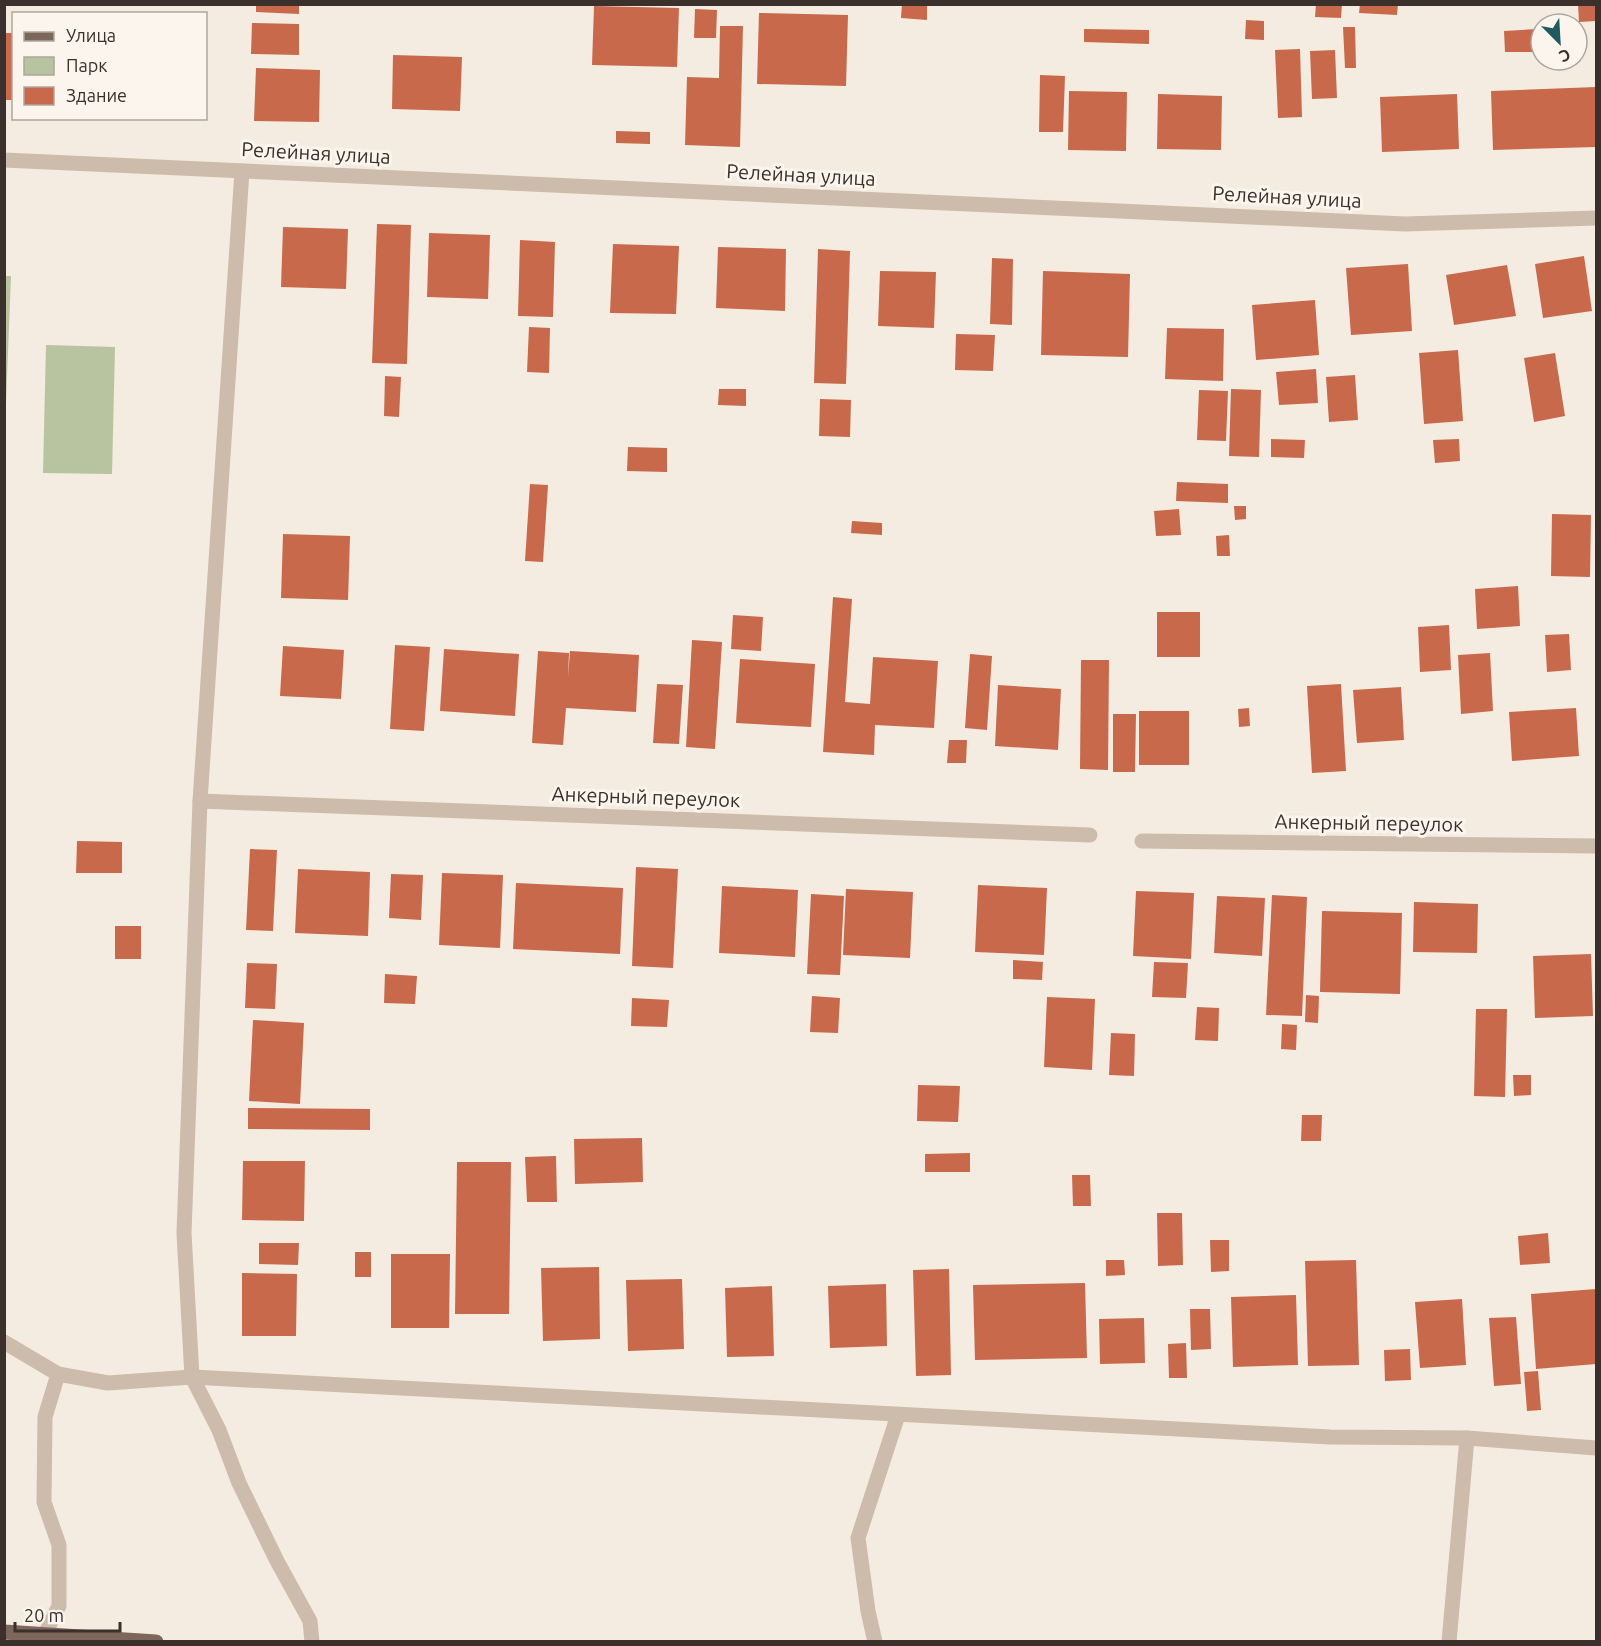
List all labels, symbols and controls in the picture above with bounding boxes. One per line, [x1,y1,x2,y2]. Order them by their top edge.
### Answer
legend [12,12,207,120]
north arrow [1529,12,1589,72]
text: Улица [66,25,116,45]
text: С [1557,45,1573,66]
text: Парк [66,55,107,75]
text: Здание [66,85,127,105]
street label: Релейная улица [241,137,391,168]
street label: Релейная улица [726,159,876,190]
street label: Релейная улица [1212,181,1362,212]
street label: Анкерный переулок [551,782,741,811]
street label: Анкерный переулок [1274,809,1464,836]
scale bar [15,1595,120,1633]
text: 20 m [24,1605,64,1625]

